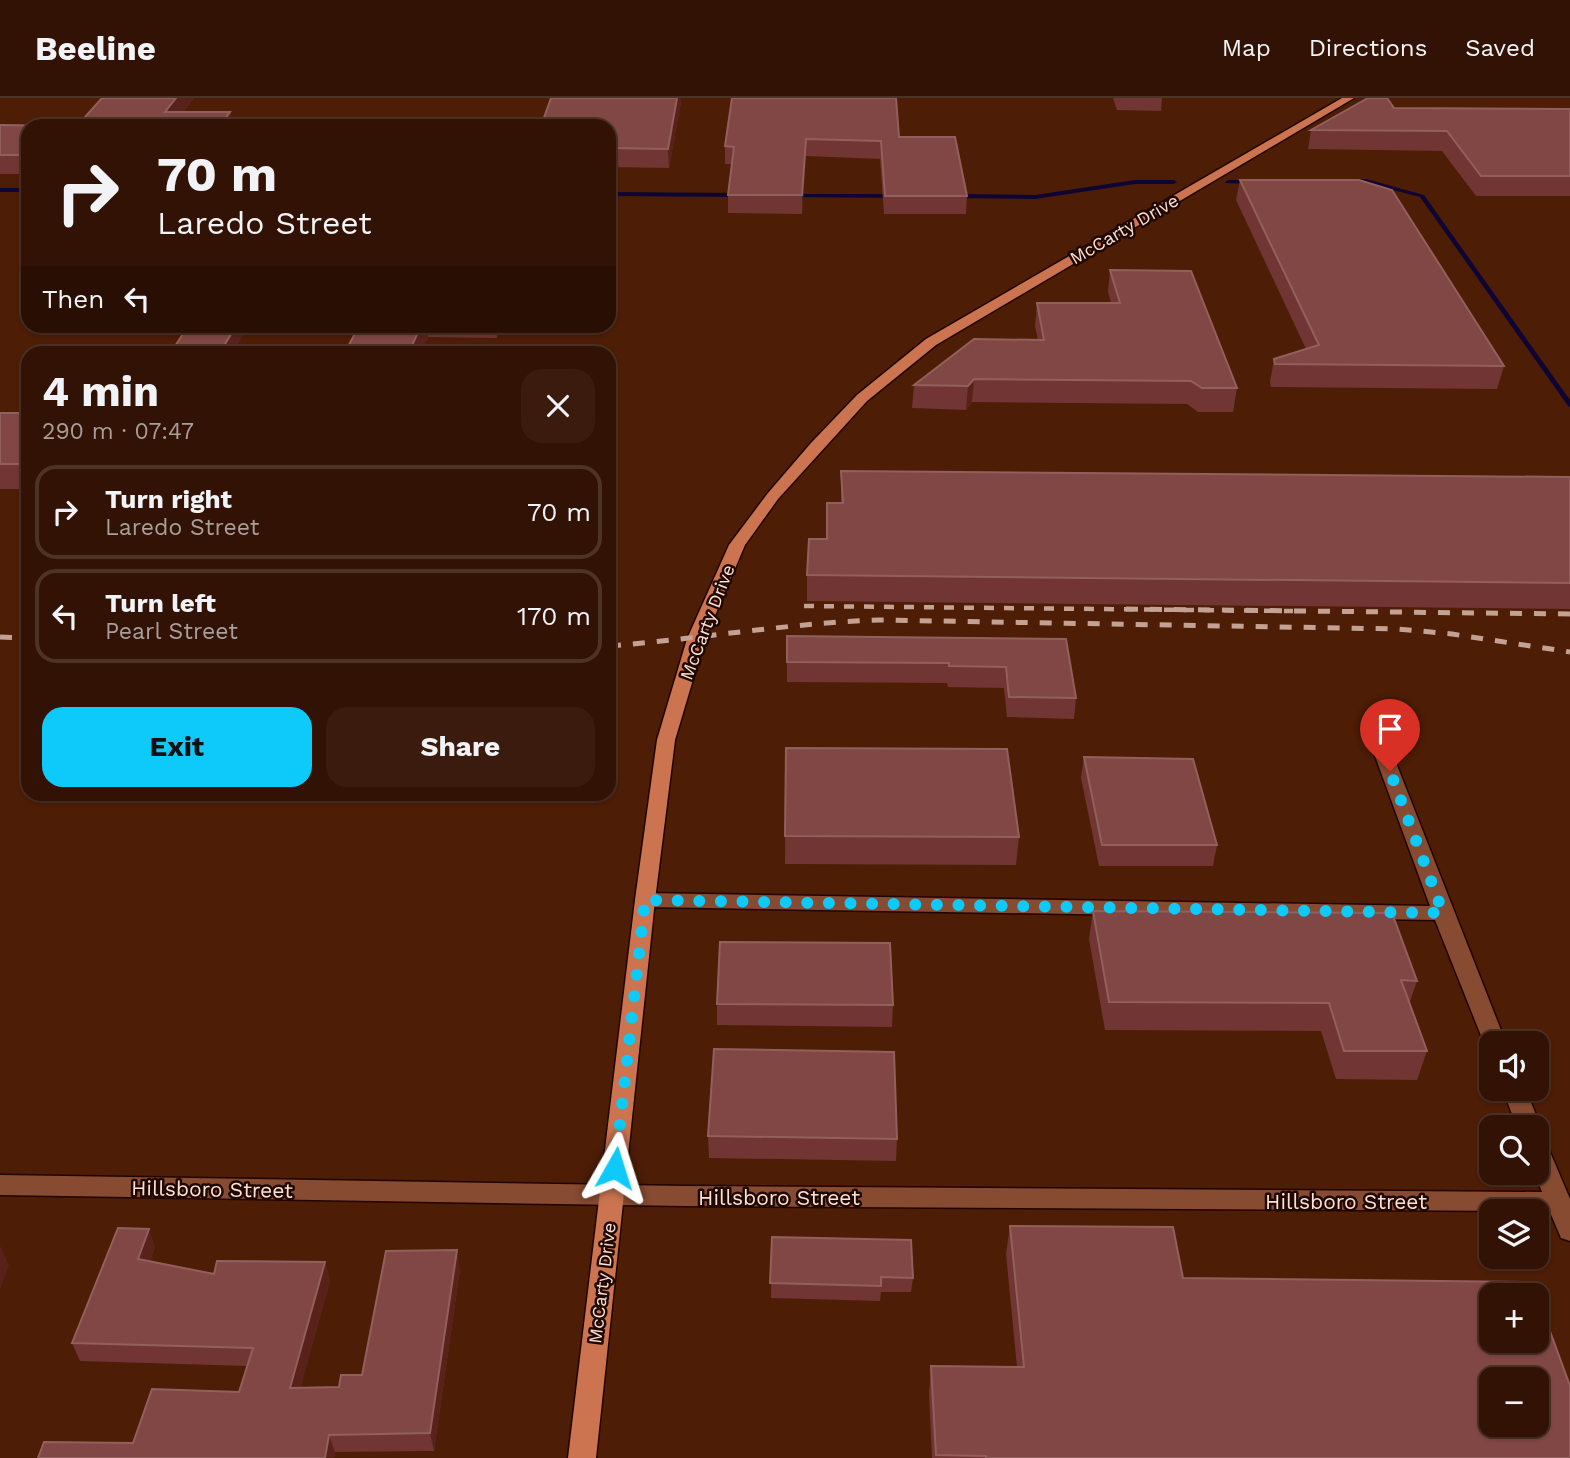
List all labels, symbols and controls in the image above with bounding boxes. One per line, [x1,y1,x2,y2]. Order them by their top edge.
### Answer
text: Beeline [35,29,156,68]
text: Map [1222,34,1271,62]
text: Directions [1309,34,1427,62]
text: Saved [1465,34,1535,62]
text: 70 m [157,145,277,203]
icon: right [42,147,133,238]
street label: McCarty Drive [1066,189,1182,269]
text: Laredo Street [157,204,372,242]
icon: left [118,280,156,318]
text: Then [42,284,104,314]
text: 4 min [42,367,159,416]
button: close [521,369,595,443]
text: 290 m · 07:47 [42,418,194,445]
text: Turn right [105,484,232,514]
icon: right [46,493,84,531]
text: 70 m [527,497,591,527]
text: Laredo Street [105,514,259,541]
street label: McCarty Drive [675,561,739,683]
text: Turn left [105,588,216,618]
icon: left [46,597,84,635]
text: 170 m [517,601,591,631]
text: Pearl Street [105,618,238,645]
pin [1360,699,1420,771]
button: Exit [42,707,312,787]
button: Share [326,707,595,787]
icon: arrive [1371,710,1409,748]
map controls [1479,1031,1549,1437]
button: sound [1479,1031,1549,1101]
button: search [1479,1115,1549,1185]
position arrow [578,1131,652,1205]
street label: Hillsboro Street [131,1175,293,1203]
street label: Hillsboro Street [698,1185,860,1210]
street label: Hillsboro Street [1265,1189,1427,1214]
button: layers [1479,1199,1549,1269]
street label: McCarty Drive [584,1221,620,1345]
button: + [1479,1283,1549,1353]
button: − [1479,1367,1549,1437]

